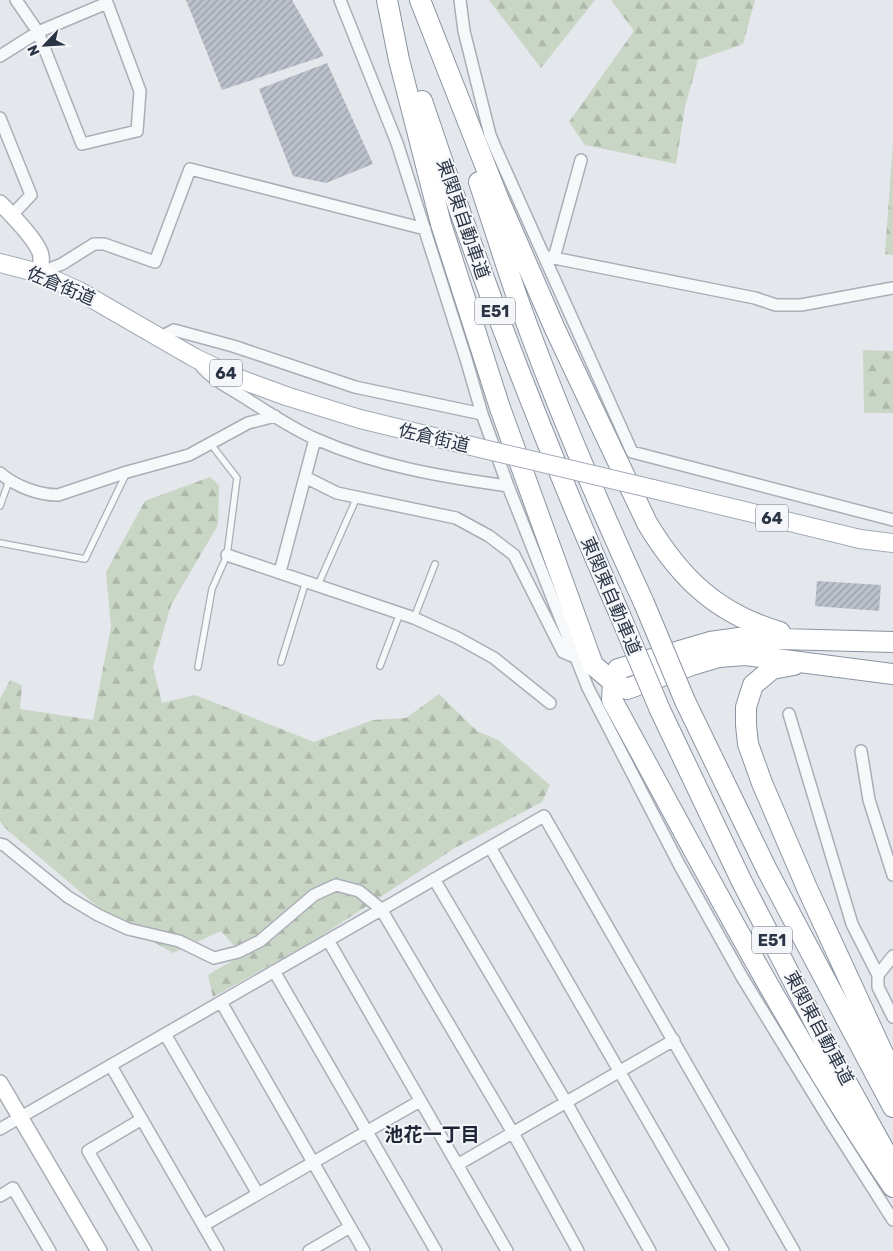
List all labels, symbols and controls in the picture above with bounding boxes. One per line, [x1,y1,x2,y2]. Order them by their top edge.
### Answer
north arrow [20,20,70,70]
text: N [24,42,44,58]
street label: 東関東自動車道 [432,156,494,282]
street label: 佐倉街道 [24,262,98,310]
road number: E51 [475,298,515,324]
road number: 64 [210,359,242,386]
street label: 佐倉街道 [396,419,472,457]
road number: 64 [756,504,788,532]
street label: 東関東自動車道 [576,534,646,658]
road number: E51 [752,926,792,954]
street label: 東関東自動車道 [780,967,858,1089]
district label: 池花一丁目 [384,1123,480,1146]

